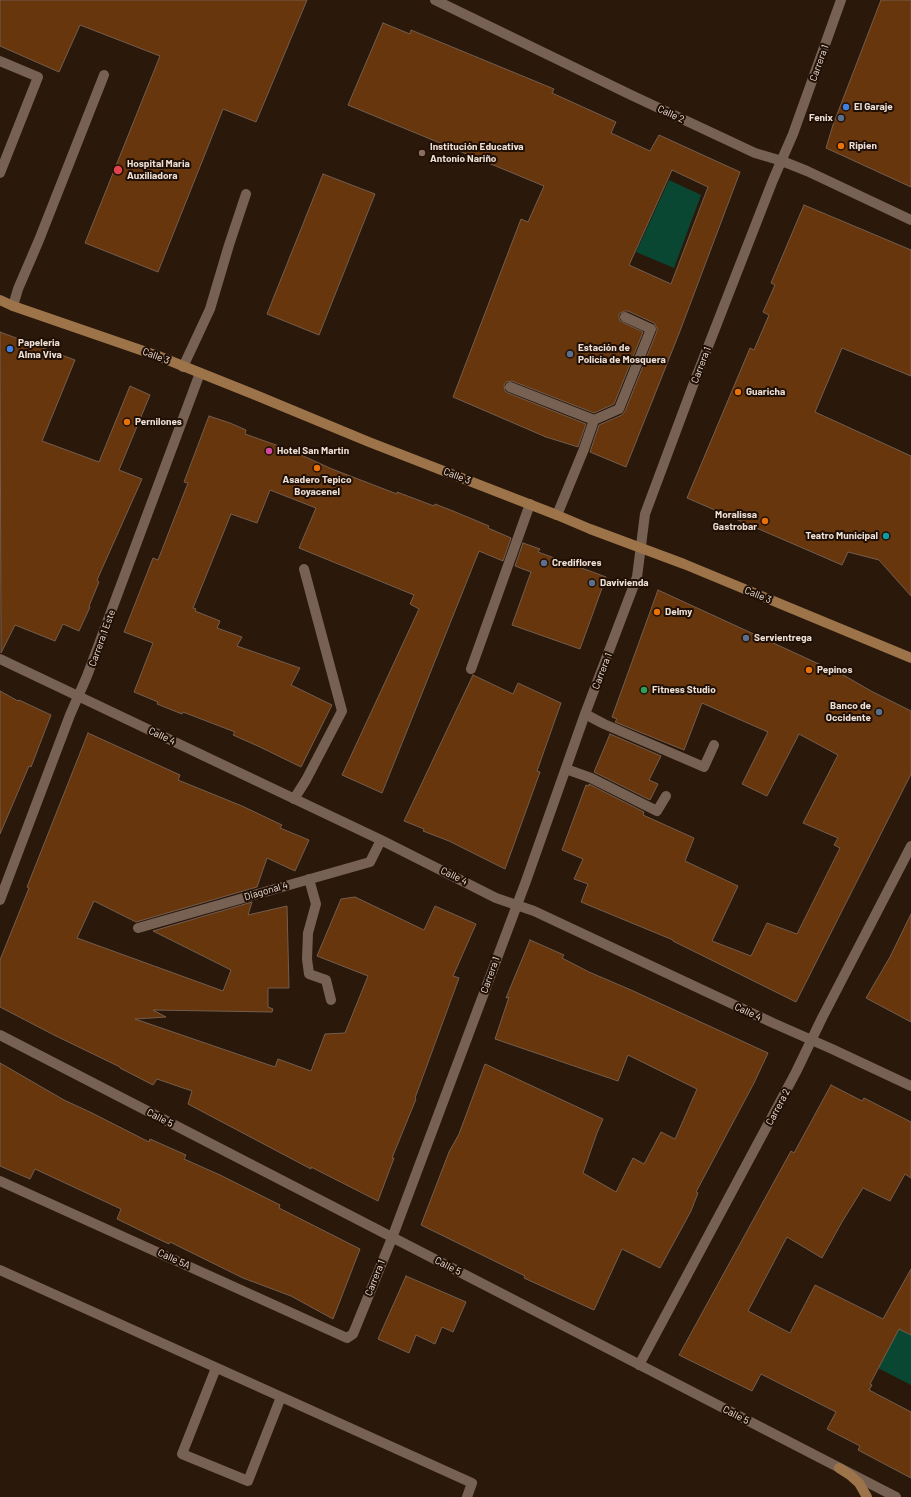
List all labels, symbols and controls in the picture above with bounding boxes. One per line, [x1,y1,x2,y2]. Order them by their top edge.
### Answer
street label: Carrera 1 [807,43,831,83]
place label: El Garaje [854,101,893,113]
marker: El Garaje [841,102,851,112]
street label: Calle 2 [656,103,686,125]
place label: Fenix [809,112,833,124]
marker: Fenix [836,113,846,123]
place label: Ripien [849,140,877,152]
place label: Institución Educativa Antonio Nariño [430,141,524,164]
marker: Ripien [836,141,846,151]
marker: Institución Educativa Antonio Nariño [417,148,427,158]
place label: Hospital Maria Auxiliadora [127,158,190,182]
marker: Hospital Maria Auxiliadora [112,164,124,176]
place label: Papeleria Alma Viva [18,337,62,360]
place label: Estación de Policía de Mosquera [578,342,666,366]
marker: Papeleria Alma Viva [5,344,15,354]
street label: Calle 3 [141,345,171,367]
street label: Carrera 1 [689,345,713,385]
marker: Estación de Policía de Mosquera [565,349,575,359]
place label: Guaricha [746,386,785,398]
marker: Guaricha [733,387,743,397]
place label: Pernilones [135,416,182,428]
marker: Pernilones [122,417,132,427]
place label: Hotel San Martin [277,445,349,457]
marker: Hotel San Martin [264,446,274,456]
marker: Asadero Tepico Boyacenel [312,463,322,473]
street label: Calle 3 [442,465,472,487]
place label: Asadero Tepico Boyacenel [283,474,351,498]
place label: Moralissa Gastrobar [713,509,757,532]
marker: Moralissa Gastrobar [760,516,770,526]
place label: Teatro Municipal [805,530,878,542]
marker: Teatro Municipal [881,531,891,541]
place label: Crediflores [552,557,601,569]
marker: Crediflores [539,558,549,568]
place label: Davivienda [600,577,649,589]
marker: Davivienda [587,578,597,588]
street label: Calle 3 [743,584,773,606]
place label: Delmy [665,606,692,618]
marker: Delmy [652,607,662,617]
street label: Carrera 1 Este [86,608,118,668]
place label: Servientrega [754,632,812,644]
marker: Servientrega [741,633,751,643]
street label: Carrera 1 [590,651,614,691]
place label: Pepinos [817,664,852,676]
marker: Pepinos [804,665,814,675]
place label: Fitness Studio [652,684,716,696]
marker: Fitness Studio [639,685,649,695]
place label: Banco de Occidente [826,700,871,724]
marker: Banco de Occidente [874,707,884,717]
street label: Calle 4 [147,725,177,747]
street label: Calle 4 [439,864,469,888]
street label: Diagonal 4 [243,879,289,903]
street label: Carrera 1 [478,955,502,995]
street label: Calle 4 [733,1001,763,1023]
street label: Carrera 2 [763,1087,793,1127]
street label: Calle 5 [145,1106,175,1130]
street label: Calle 5A [156,1247,192,1271]
street label: Calle 5 [433,1254,463,1278]
street label: Carrera 1 [362,1258,388,1298]
street label: Calle 5 [721,1403,751,1427]

